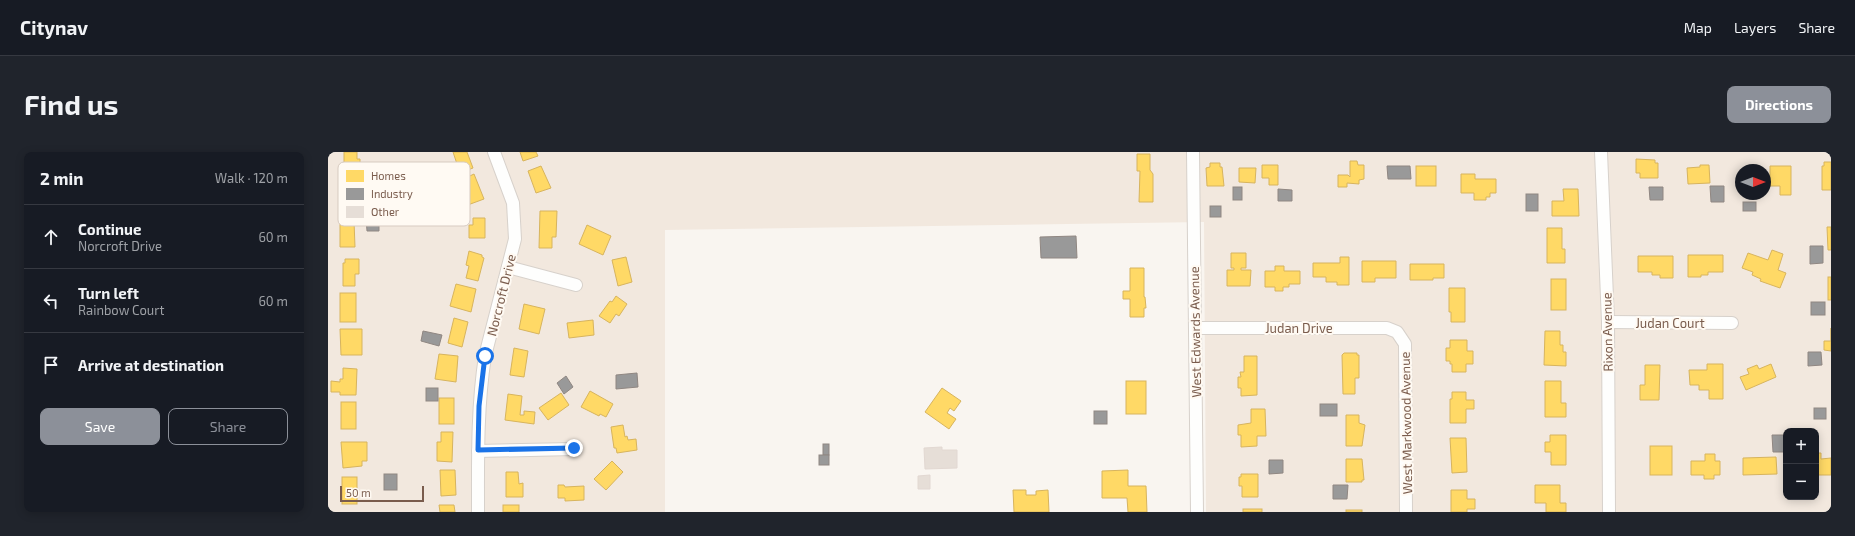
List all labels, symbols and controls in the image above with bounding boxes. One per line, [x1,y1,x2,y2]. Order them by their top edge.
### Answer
text: Citynav [20,16,88,39]
text: Map [1684,19,1712,36]
text: Layers [1734,19,1776,36]
text: Share [1798,19,1835,36]
button: Directions [1727,86,1831,123]
text: Find us [24,87,118,121]
legend [338,162,470,226]
north arrow [1735,164,1771,200]
text: 2 min [40,168,83,188]
text: Homes [371,169,406,182]
text: Walk · 120 m [215,170,288,186]
text: Industry [371,187,413,200]
text: Other [371,205,400,218]
text: Continue [78,220,141,238]
icon: ahead [40,226,62,248]
text: 60 m [258,229,288,245]
text: Norcroft Drive [78,238,162,254]
street label: Norcroft Drive [483,252,519,338]
street label: West Edwards Avenue [1186,266,1204,398]
text: Turn left [78,284,139,302]
icon: left [40,290,62,312]
street label: Rixon Avenue [1598,292,1616,372]
text: 60 m [258,293,288,309]
text: Rainbow Court [78,302,164,318]
street label: Judan Court [1635,315,1705,331]
street label: Judan Drive [1265,320,1333,336]
route start [476,347,494,365]
street label: West Markwood Avenue [1397,351,1415,495]
icon: arrive [40,354,62,376]
text: Arrive at destination [78,356,224,374]
button: Save [40,408,160,445]
button: Share [168,408,288,445]
map controls [1783,428,1819,500]
button: + [1783,428,1819,464]
route end [565,439,583,457]
button: − [1783,464,1819,500]
scale bar [340,484,424,503]
text: 50 m [346,486,371,499]

